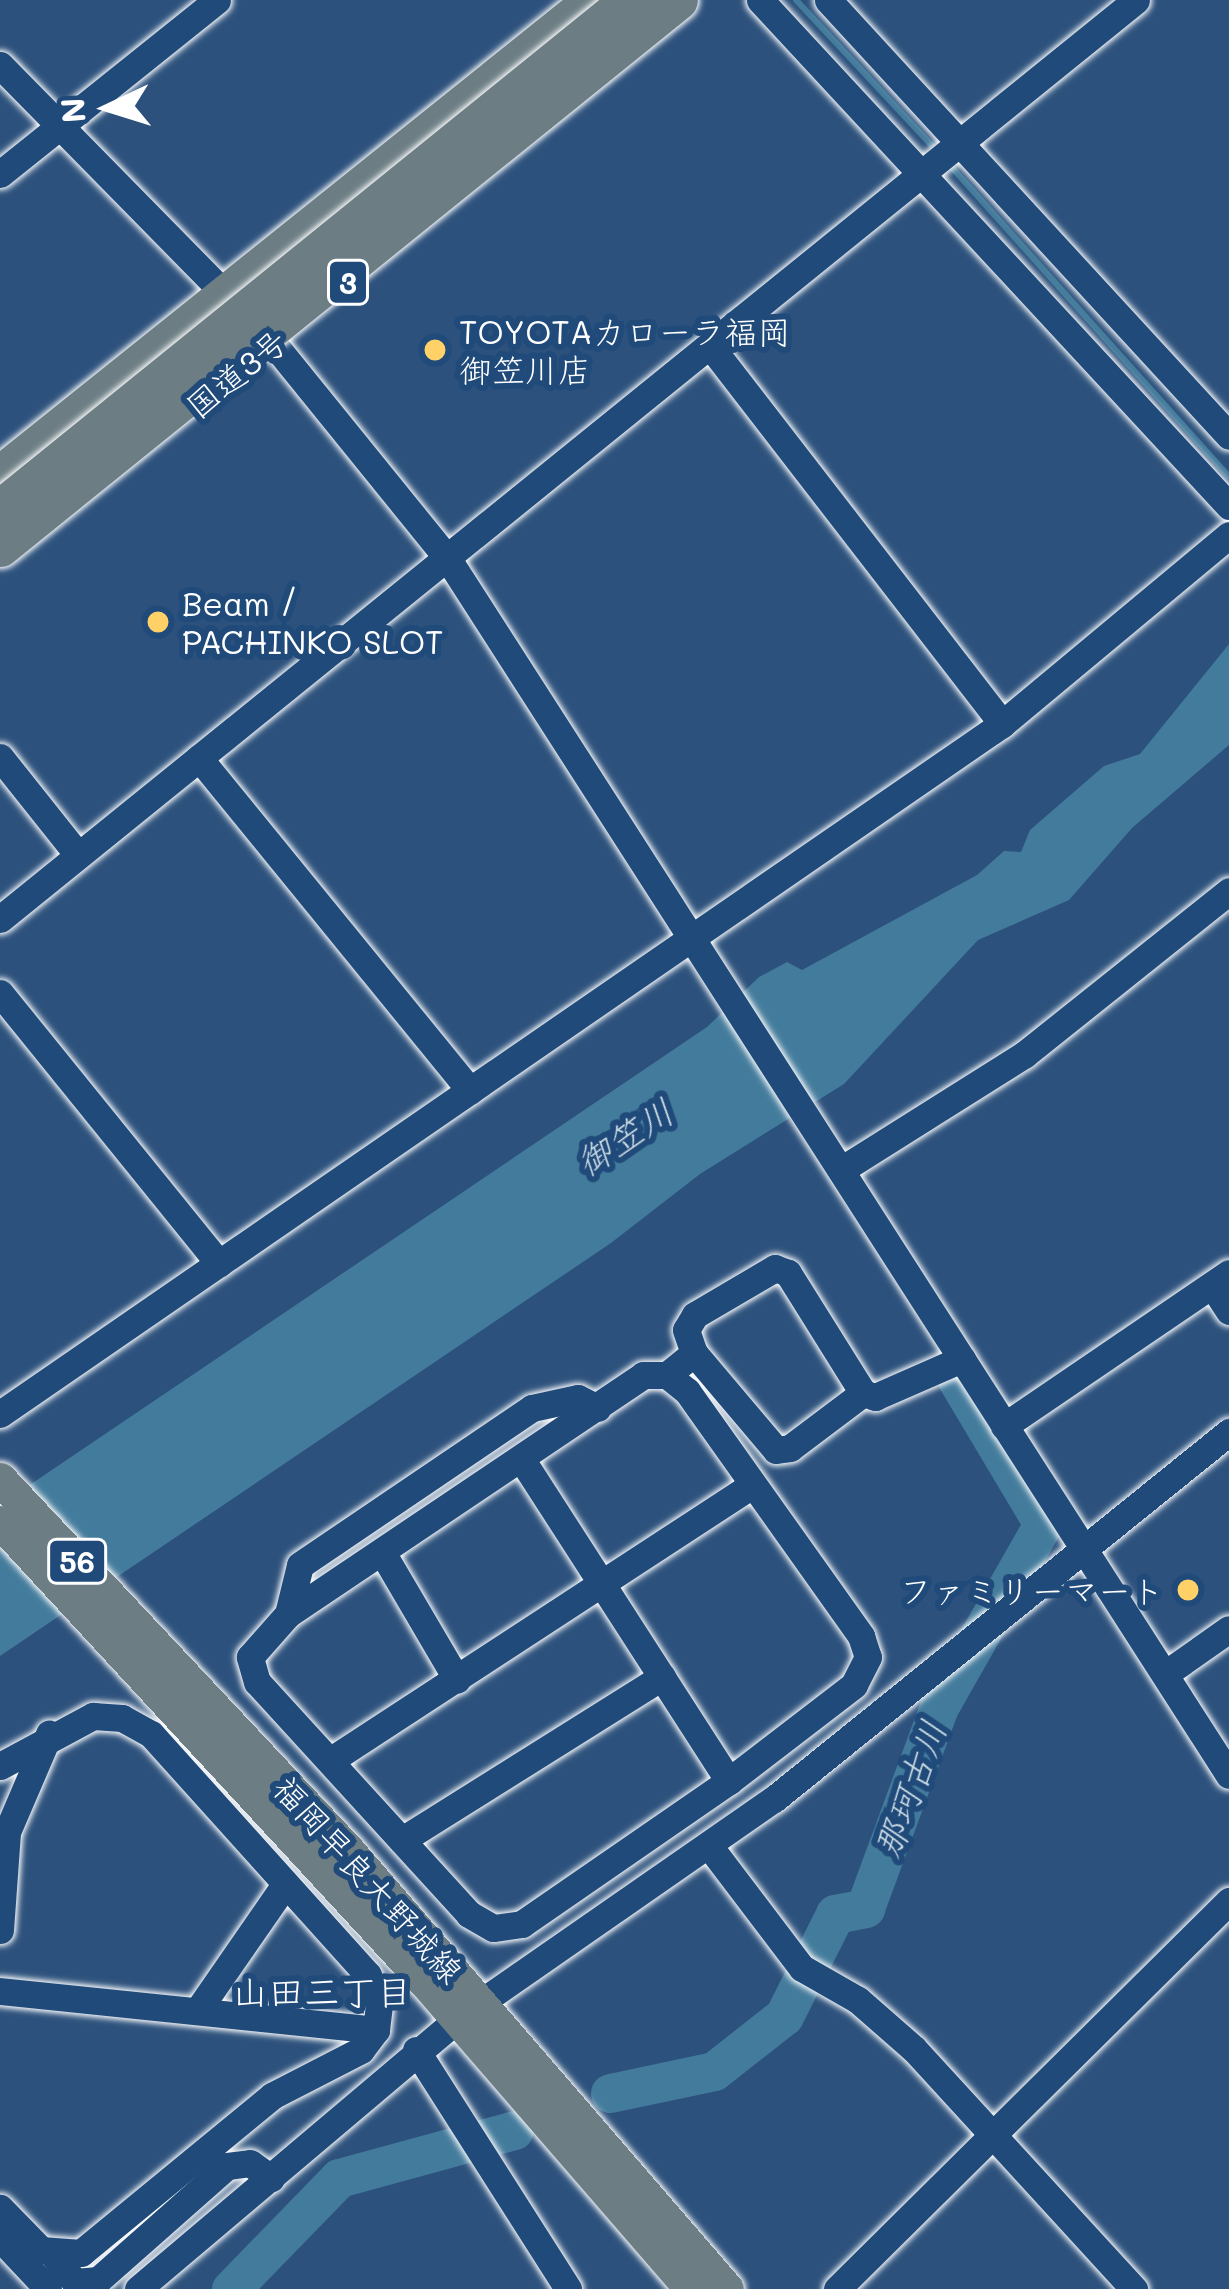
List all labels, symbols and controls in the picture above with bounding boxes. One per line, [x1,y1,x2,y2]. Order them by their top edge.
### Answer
north arrow [48,48,168,168]
text: N [49,97,94,125]
road number: 3 [327,258,369,306]
place label: TOYOTAカローラ福岡 御笠川店 [459,311,790,389]
street label: 国道3号 [178,320,294,426]
marker: TOYOTAカローラ福岡 御笠川店 [422,337,448,363]
place label: Beam / PACHINKO SLOT [182,583,443,661]
marker: Beam / PACHINKO SLOT [145,609,171,635]
water label: 御笠川 [567,1088,681,1184]
road number: 56 [47,1537,107,1585]
place label: ファミリーマート [900,1570,1164,1610]
marker: ファミリーマート [1175,1577,1201,1603]
water label: 那珂古川 [864,1714,954,1864]
street label: 福岡早良大野城線 [266,1768,472,1990]
district label: 山田三丁目 [232,1969,412,2013]

